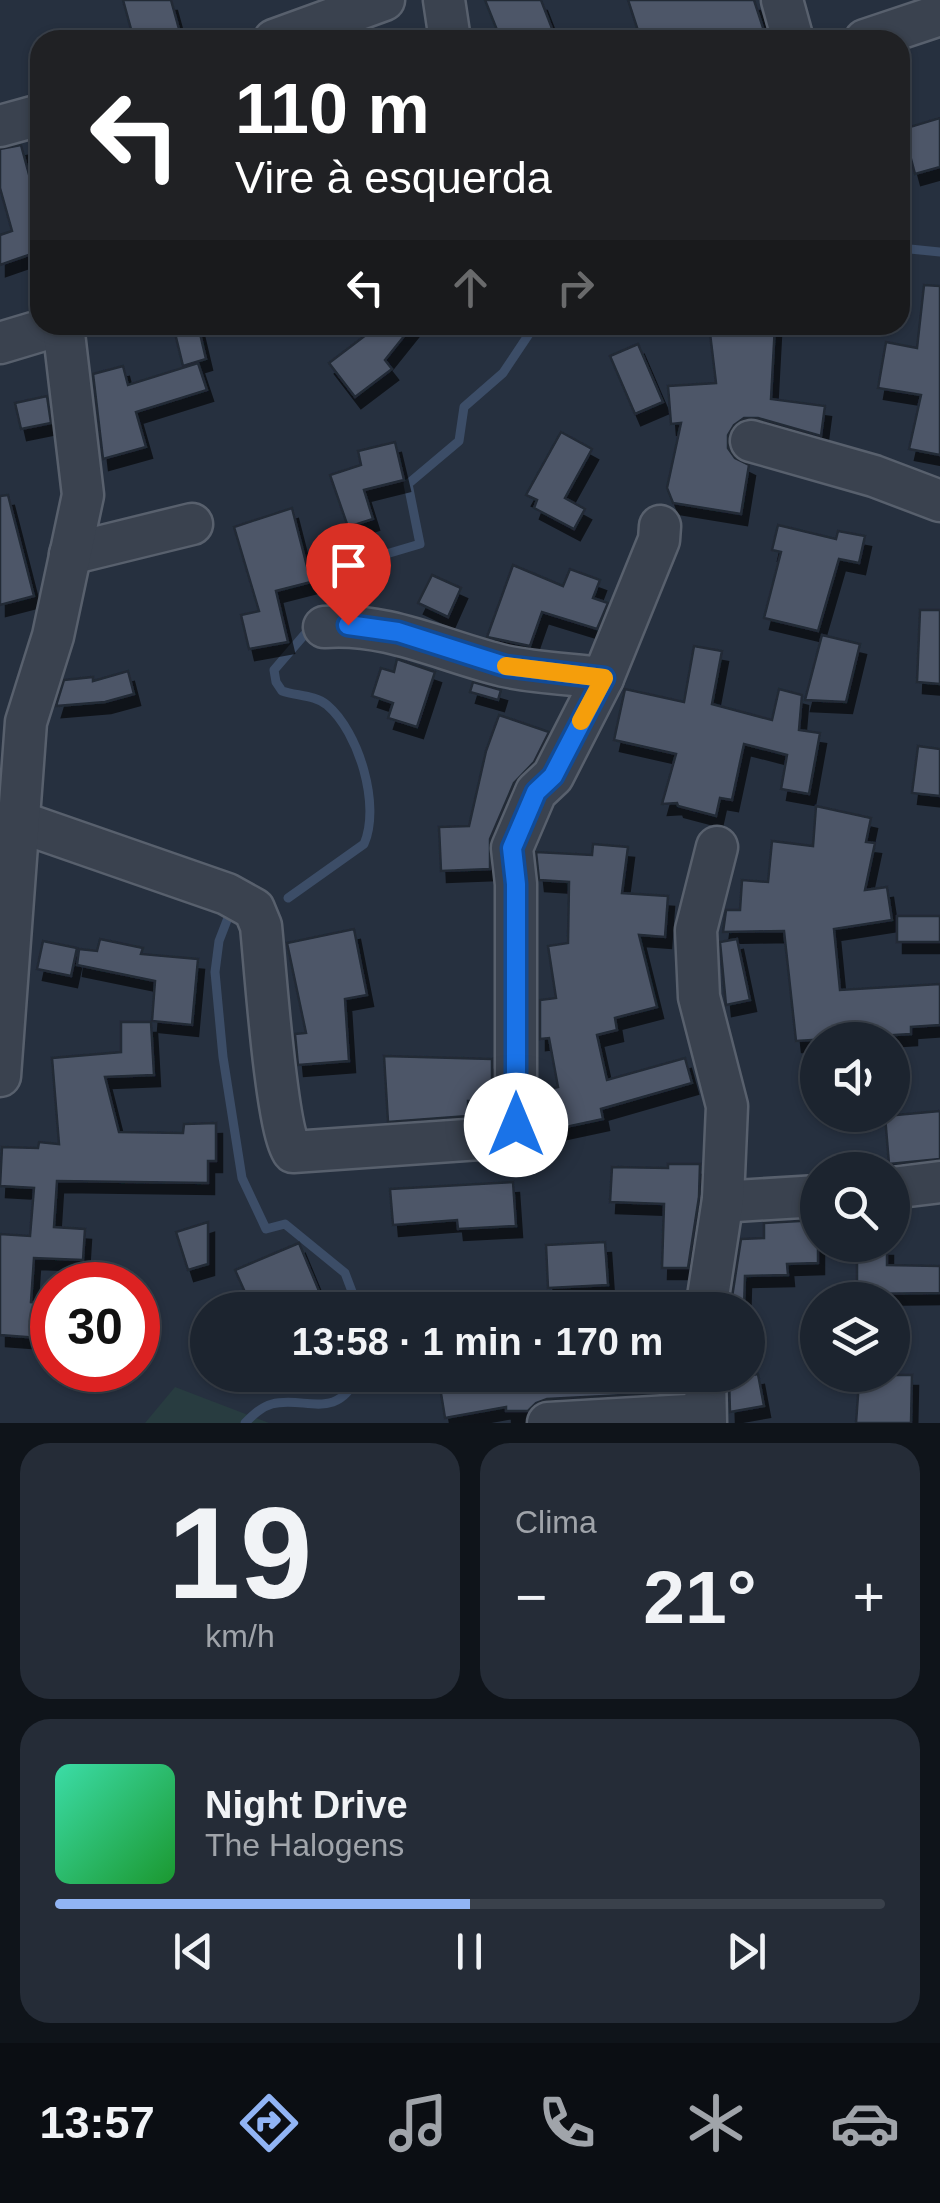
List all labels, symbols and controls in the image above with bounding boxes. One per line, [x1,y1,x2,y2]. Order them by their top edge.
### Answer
icon: left [70,70,200,200]
text: 110 m [235,70,430,148]
text: Vire à esquerda [235,152,552,203]
icon: left [338,260,393,315]
icon: ahead [443,260,498,315]
icon: right [548,260,603,315]
pin [306,523,391,626]
icon: arrive [321,538,376,593]
map controls [800,1022,910,1392]
button: sound [800,1022,910,1132]
position arrow [464,1073,568,1177]
button: search [800,1152,910,1262]
speed limit sign: 30 [30,1262,160,1392]
button: layers [800,1282,910,1392]
text: 13:58 · 1 min · 170 m [292,1321,663,1363]
text: 19 [168,1480,312,1626]
text: Clima [515,1504,597,1540]
text: 21° [643,1555,757,1639]
text: − [515,1566,547,1628]
text: + [853,1566,885,1628]
text: km/h [205,1618,275,1654]
text: Night Drive [205,1784,408,1826]
text: The Halogens [205,1827,404,1863]
icon: previous [166,1924,221,1979]
icon: pause [442,1924,497,1979]
icon: next [719,1924,774,1979]
icon: directions [234,2088,304,2158]
icon: music [383,2088,453,2158]
icon: phone [532,2088,602,2158]
icon: climate [681,2088,751,2158]
icon: car [830,2088,900,2158]
text: 13:57 [40,2097,155,2148]

